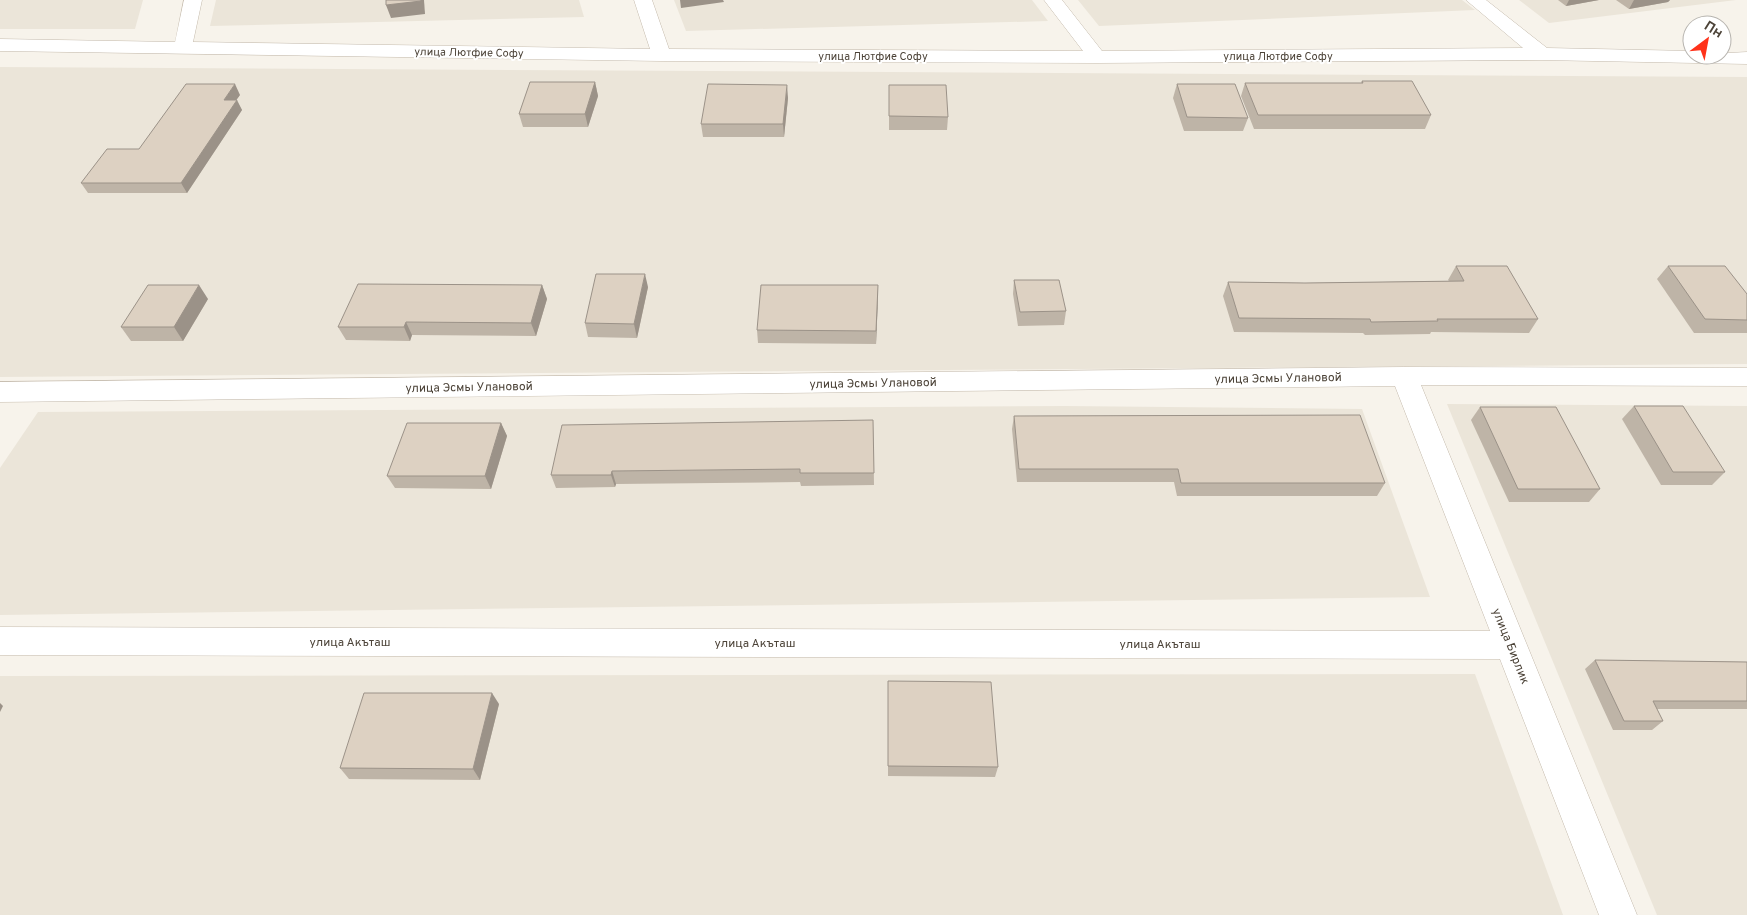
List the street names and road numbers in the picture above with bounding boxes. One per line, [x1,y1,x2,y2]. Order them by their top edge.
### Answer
street label: улица Лютфие Софу [414,45,524,61]
street label: улица Лютфие Софу [818,50,928,64]
street label: улица Лютфие Софу [1223,50,1333,64]
street label: улица Эсмы Улановой [1214,370,1342,388]
street label: улица Эсмы Улановой [809,375,937,393]
street label: улица Эсмы Улановой [405,379,533,397]
street label: улица Бирлик [1488,606,1533,687]
street label: улица Акъташ [310,635,390,651]
street label: улица Акъташ [715,636,795,652]
street label: улица Акъташ [1120,637,1200,653]

